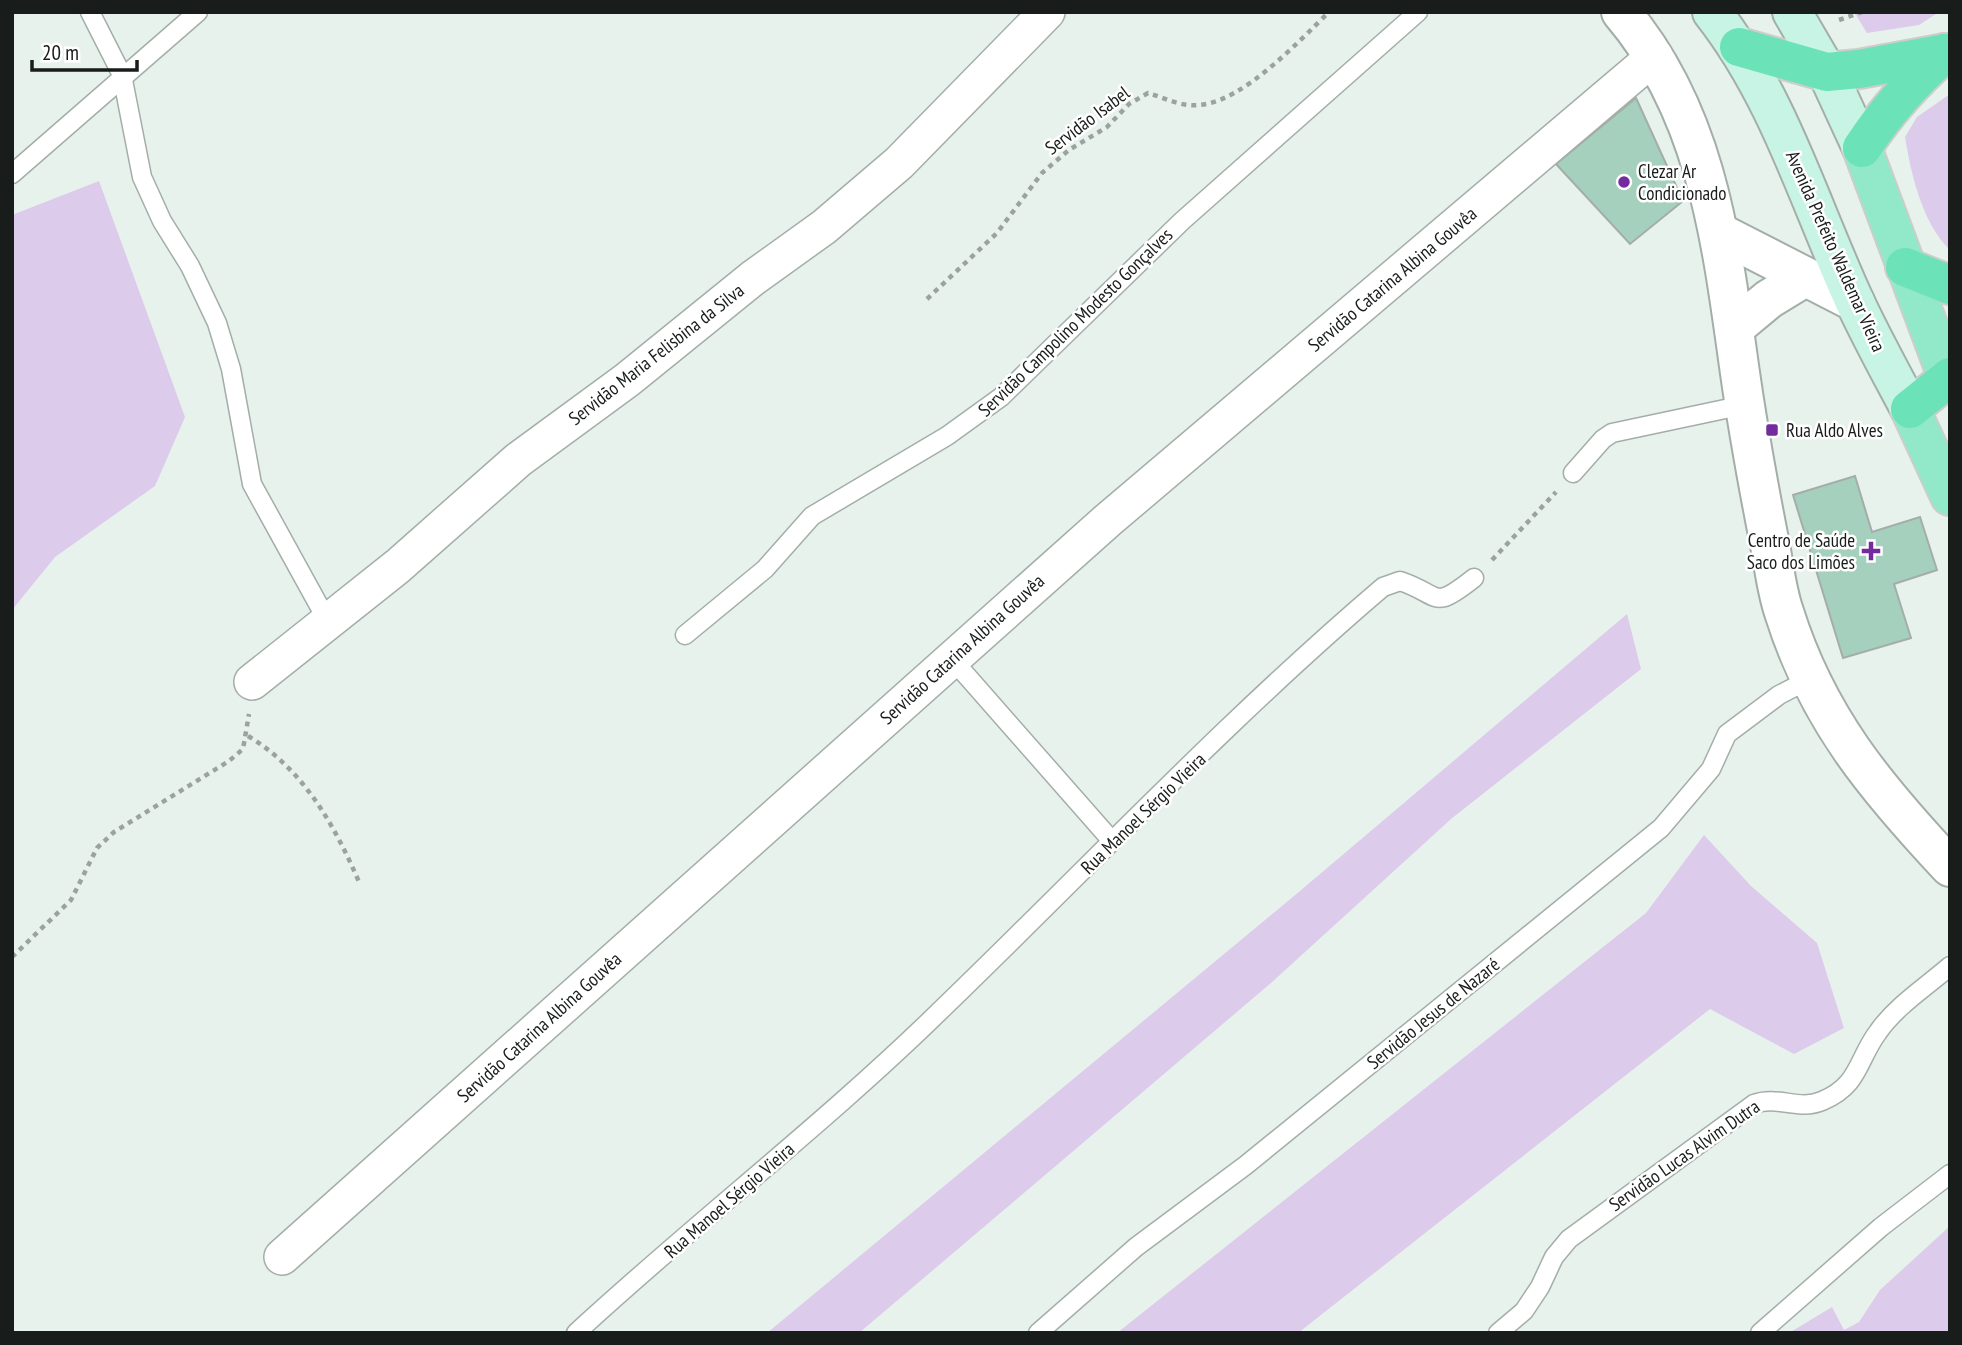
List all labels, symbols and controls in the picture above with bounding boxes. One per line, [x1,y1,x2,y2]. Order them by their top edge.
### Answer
scale bar [32,28,136,72]
text: 20 m [42,39,79,66]
street label: Servidão Isabel [1040,80,1134,160]
street label: Avenida Prefeito Waldemar Vieira [1781,147,1891,355]
place label: Clezar Ar Condicionado [1638,159,1727,205]
marker: Clezar Ar Condicionado [1616,174,1632,190]
street label: Servidão Catarina Albina Gouvêa [1303,201,1481,357]
street label: Servidão Campolino Modesto Gonçalves [973,223,1177,421]
street label: Servidão Maria Felisbina da Silva [564,278,748,430]
place label: Rua Aldo Alves [1786,418,1883,442]
marker: Rua Aldo Alves [1764,422,1780,438]
place label: Centro de Saúde Saco dos Limões [1747,528,1855,574]
marker: Centro de Saúde Saco dos Limões [1861,541,1881,561]
street label: Servidão Catarina Albina Gouvêa [875,569,1049,729]
street label: Rua Manoel Sérgio Vieira [1075,747,1211,879]
street label: Servidão Catarina Albina Gouvêa [452,947,626,1107]
street label: Servidão Jesus de Nazaré [1362,952,1504,1074]
street label: Servidão Lucas Alvim Dutra [1604,1094,1764,1216]
street label: Rua Manoel Sérgio Vieira [659,1137,799,1263]

